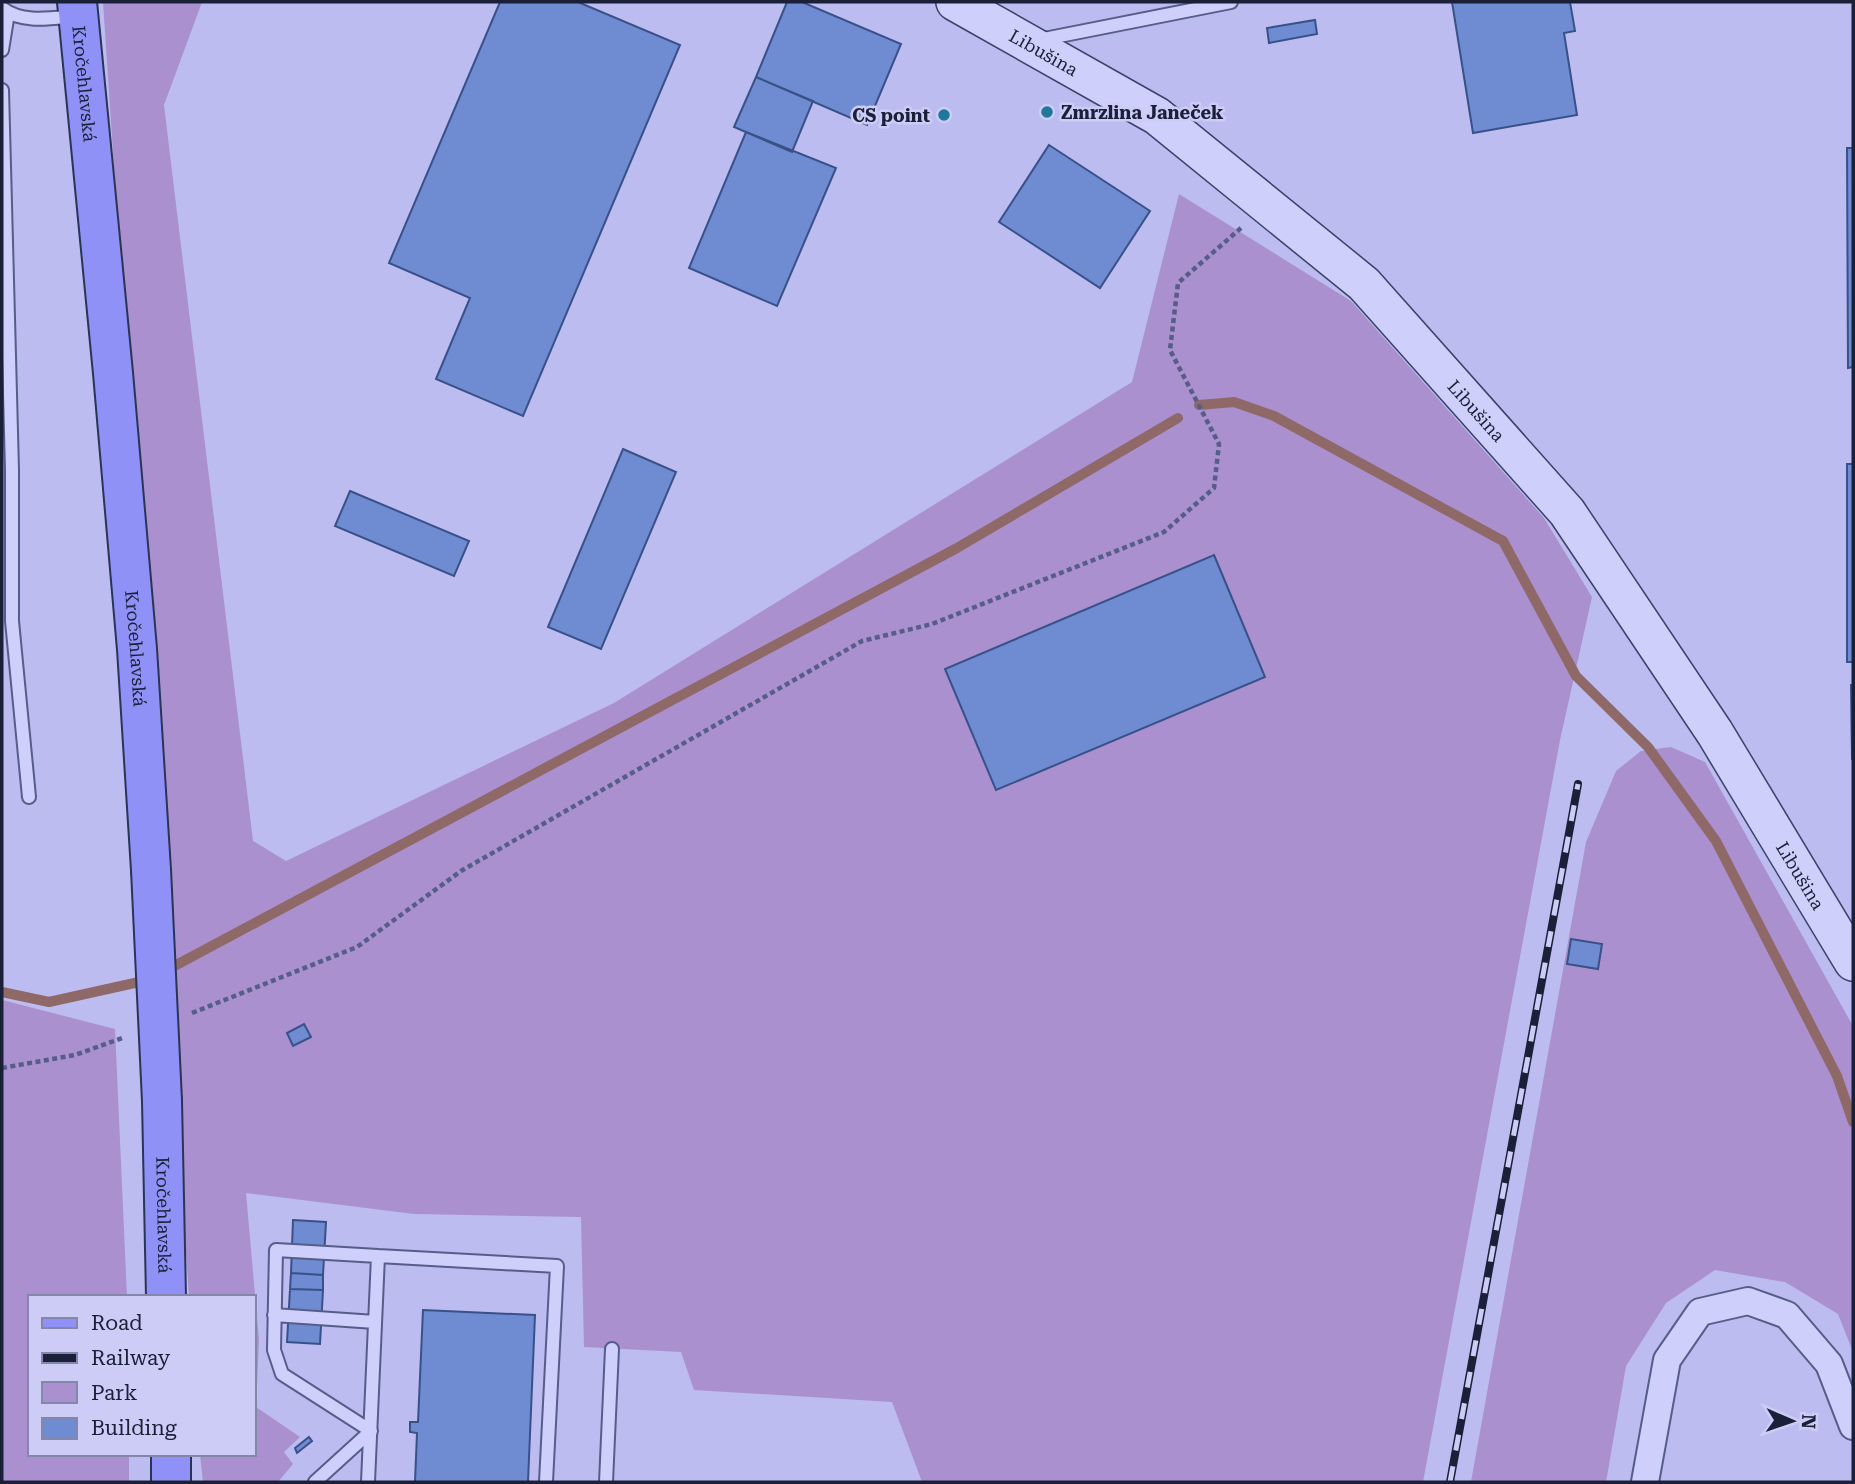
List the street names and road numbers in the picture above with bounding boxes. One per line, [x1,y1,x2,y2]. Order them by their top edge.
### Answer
street label: Kročehlavská [69,24,101,143]
street label: Libušina [1006,24,1082,80]
street label: Libušina [1444,375,1510,446]
street label: Kročehlavská [121,589,151,707]
street label: Libušina [1772,838,1829,913]
street label: Kročehlavská [153,1156,176,1274]

